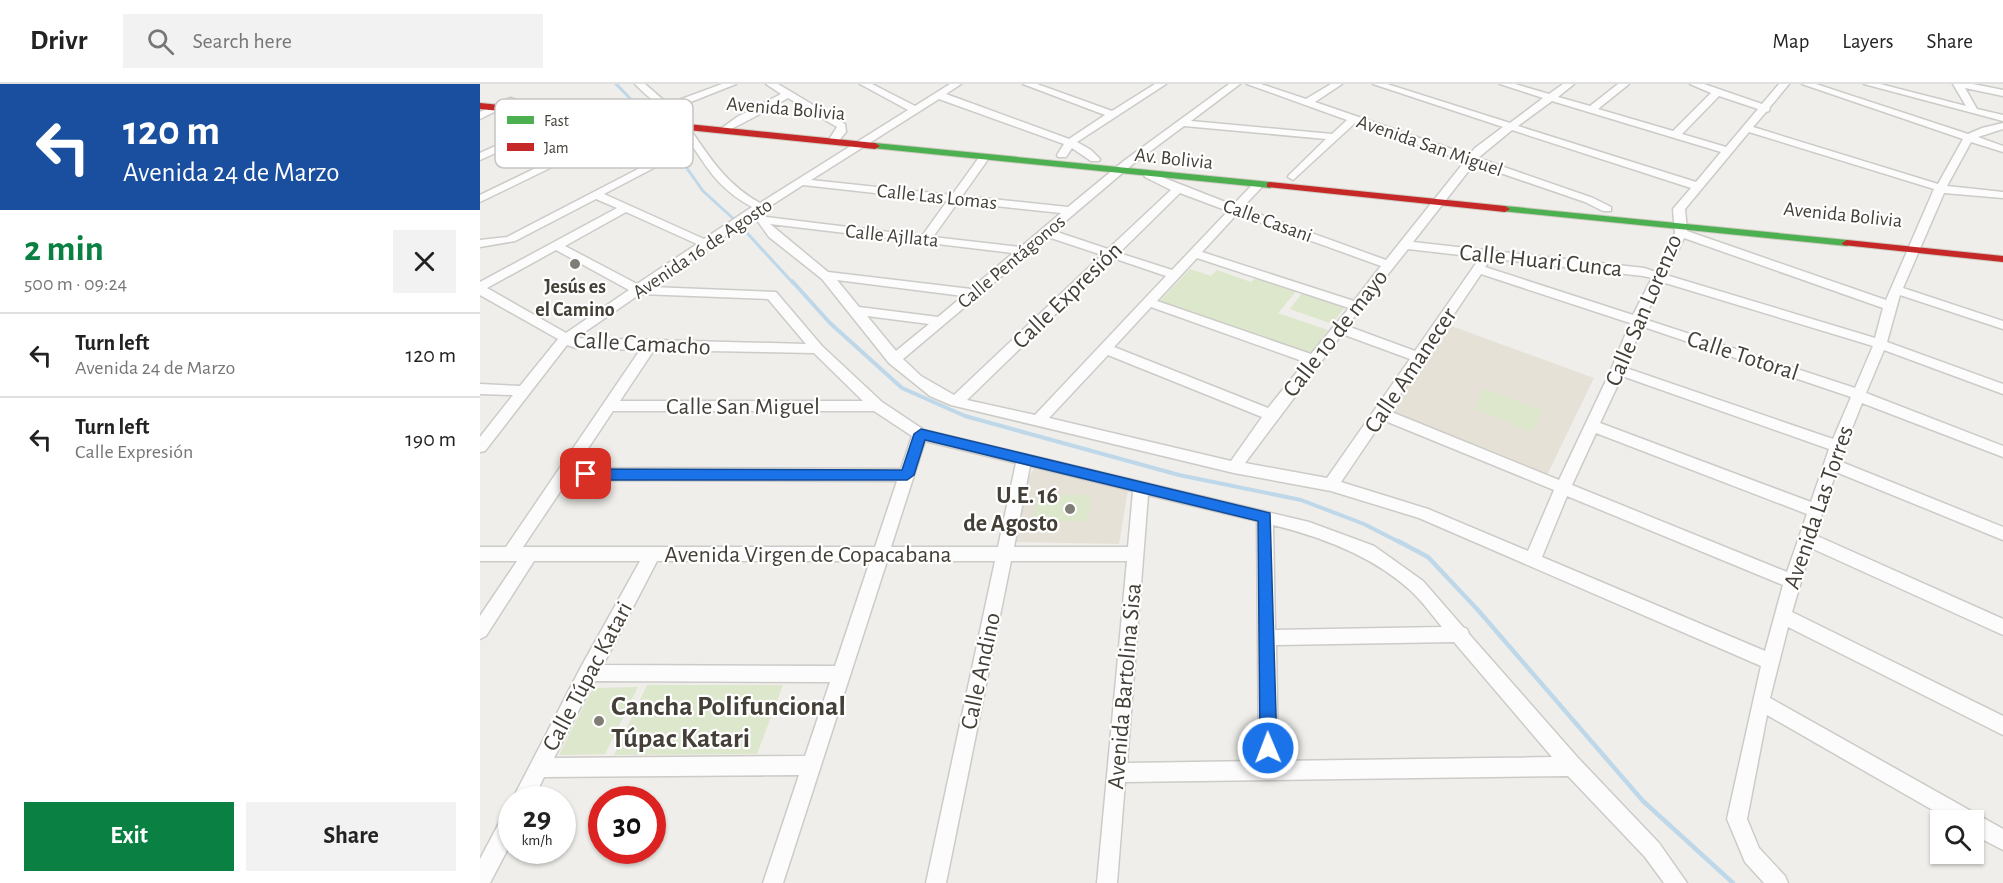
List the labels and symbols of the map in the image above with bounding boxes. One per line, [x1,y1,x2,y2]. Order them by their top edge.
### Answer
street label: Avenida Bolivia [726,94,846,124]
legend [495,99,693,168]
street label: Avenida San Miguel [1354,112,1505,180]
text: Fast [544,113,569,129]
text: Jam [544,140,569,156]
street label: Av. Bolivia [1134,145,1214,173]
street label: Calle Las Lomas [876,181,998,213]
street label: Avenida 16 de Agosto [629,195,776,303]
street label: Calle Casani [1220,196,1315,246]
street label: Avenida Bolivia [1783,199,1903,231]
street label: Calle Pentágonos [954,211,1069,312]
street label: Calle Ajllata [844,221,940,251]
street label: Calle San Lorenzo [1601,231,1687,390]
street label: Calle Expresión [1008,238,1127,354]
street label: Calle Huari Cunca [1458,240,1624,281]
marker: Jesús es el Camino [568,257,582,271]
street label: Calle 10 de mayo [1279,265,1393,402]
place label: Jesús es el Camino [535,277,615,320]
street label: Calle Amanecer [1360,303,1462,438]
street label: Calle Totoral [1684,327,1801,385]
street label: Calle Camacho [573,328,711,360]
street label: Calle San Miguel [666,395,820,419]
street label: Avenida Las Torres [1780,423,1858,592]
pin [560,448,611,499]
place label: U.E. 16 de Agosto [963,484,1058,536]
marker: U.E. 16 de Agosto [1063,502,1077,516]
street label: Avenida Virgen de Copacabana [664,543,952,567]
street label: Avenida Bartolina Sisa [1104,582,1146,790]
street label: Calle Túpac Katari [539,598,637,755]
street label: Calle Andino [957,611,1005,732]
place label: Cancha Polifuncional Túpac Katari [611,693,846,753]
marker: Cancha Polifuncional Túpac Katari [592,714,606,728]
position arrow [1236,716,1300,780]
speed limit sign: 30 [588,786,666,864]

